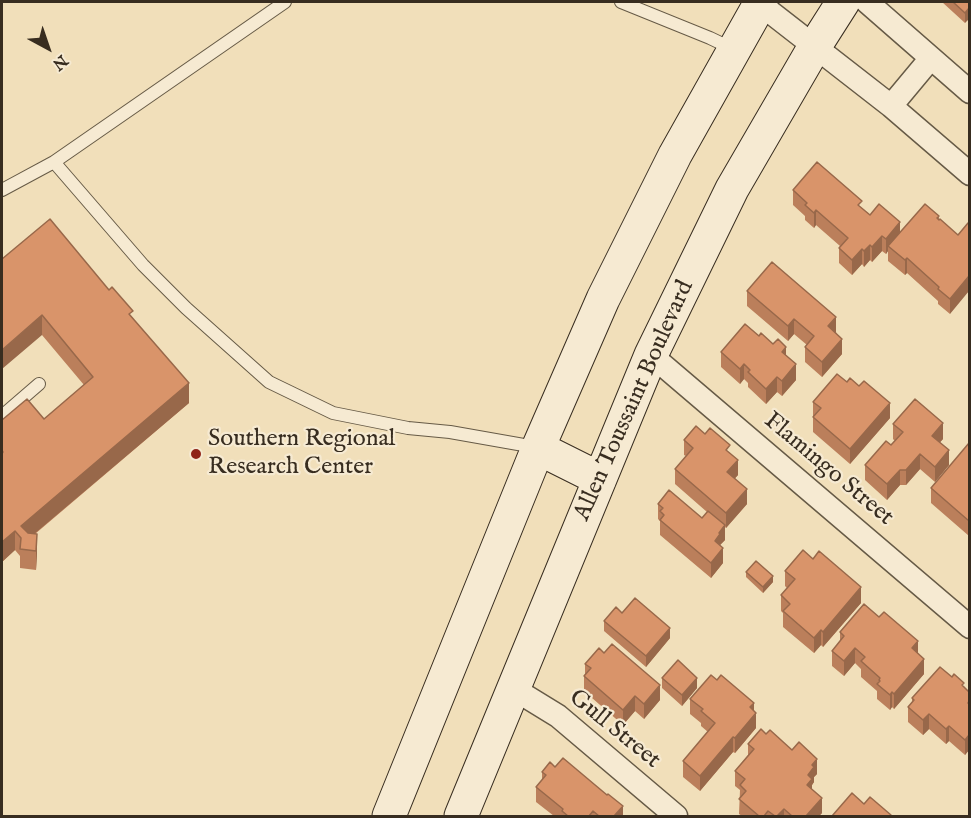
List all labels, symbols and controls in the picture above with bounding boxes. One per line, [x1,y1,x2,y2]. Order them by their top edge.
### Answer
north arrow [18,18,78,78]
text: N [48,50,71,74]
street label: Allen Toussaint Boulevard [569,276,701,526]
street label: Flamingo Street [757,407,899,533]
place label: Southern Regional Research Center [208,426,395,482]
marker: Southern Regional Research Center [189,447,203,461]
street label: Gull Street [562,684,666,776]

